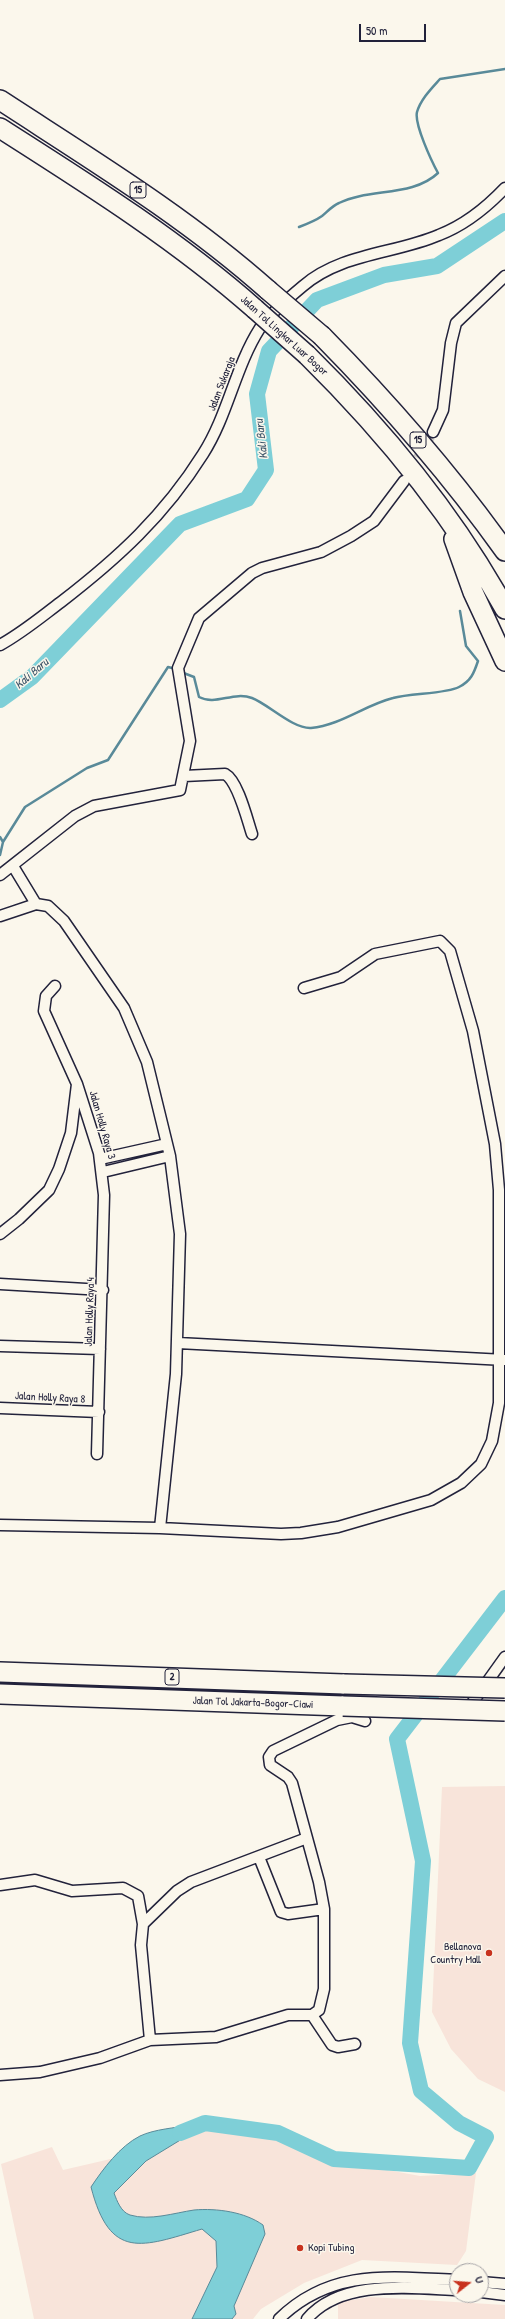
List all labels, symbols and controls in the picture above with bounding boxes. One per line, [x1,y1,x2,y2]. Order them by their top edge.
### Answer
scale bar [361,16,428,42]
text: 50 m [366,22,387,39]
road number: 15 [130,182,146,198]
street label: Jalan Tol Lingkar Luar Bogor [237,293,331,379]
street label: Jalan Sukaraja [206,355,238,413]
water label: Kali Baru [252,418,272,460]
road number: 15 [410,432,426,448]
water label: Kali Baru [12,656,52,692]
street label: Jalan Holly Raya 3 [86,1089,118,1161]
street label: Jalan Holly Raya 4 [82,1277,98,1347]
street label: Jalan Holly Raya 8 [15,1390,85,1406]
road number: 2 [165,1669,179,1685]
street label: Jalan Tol Jakarta–Bogor–Ciawi [192,1694,314,1712]
place label: Bellanova Country Mall [430,1940,481,1966]
marker: Bellanova Country Mall [484,1948,494,1958]
place label: Kopi Tubing [308,2241,354,2255]
marker: Kopi Tubing [295,2243,305,2253]
north arrow [449,2263,489,2303]
text: U [472,2275,487,2285]

